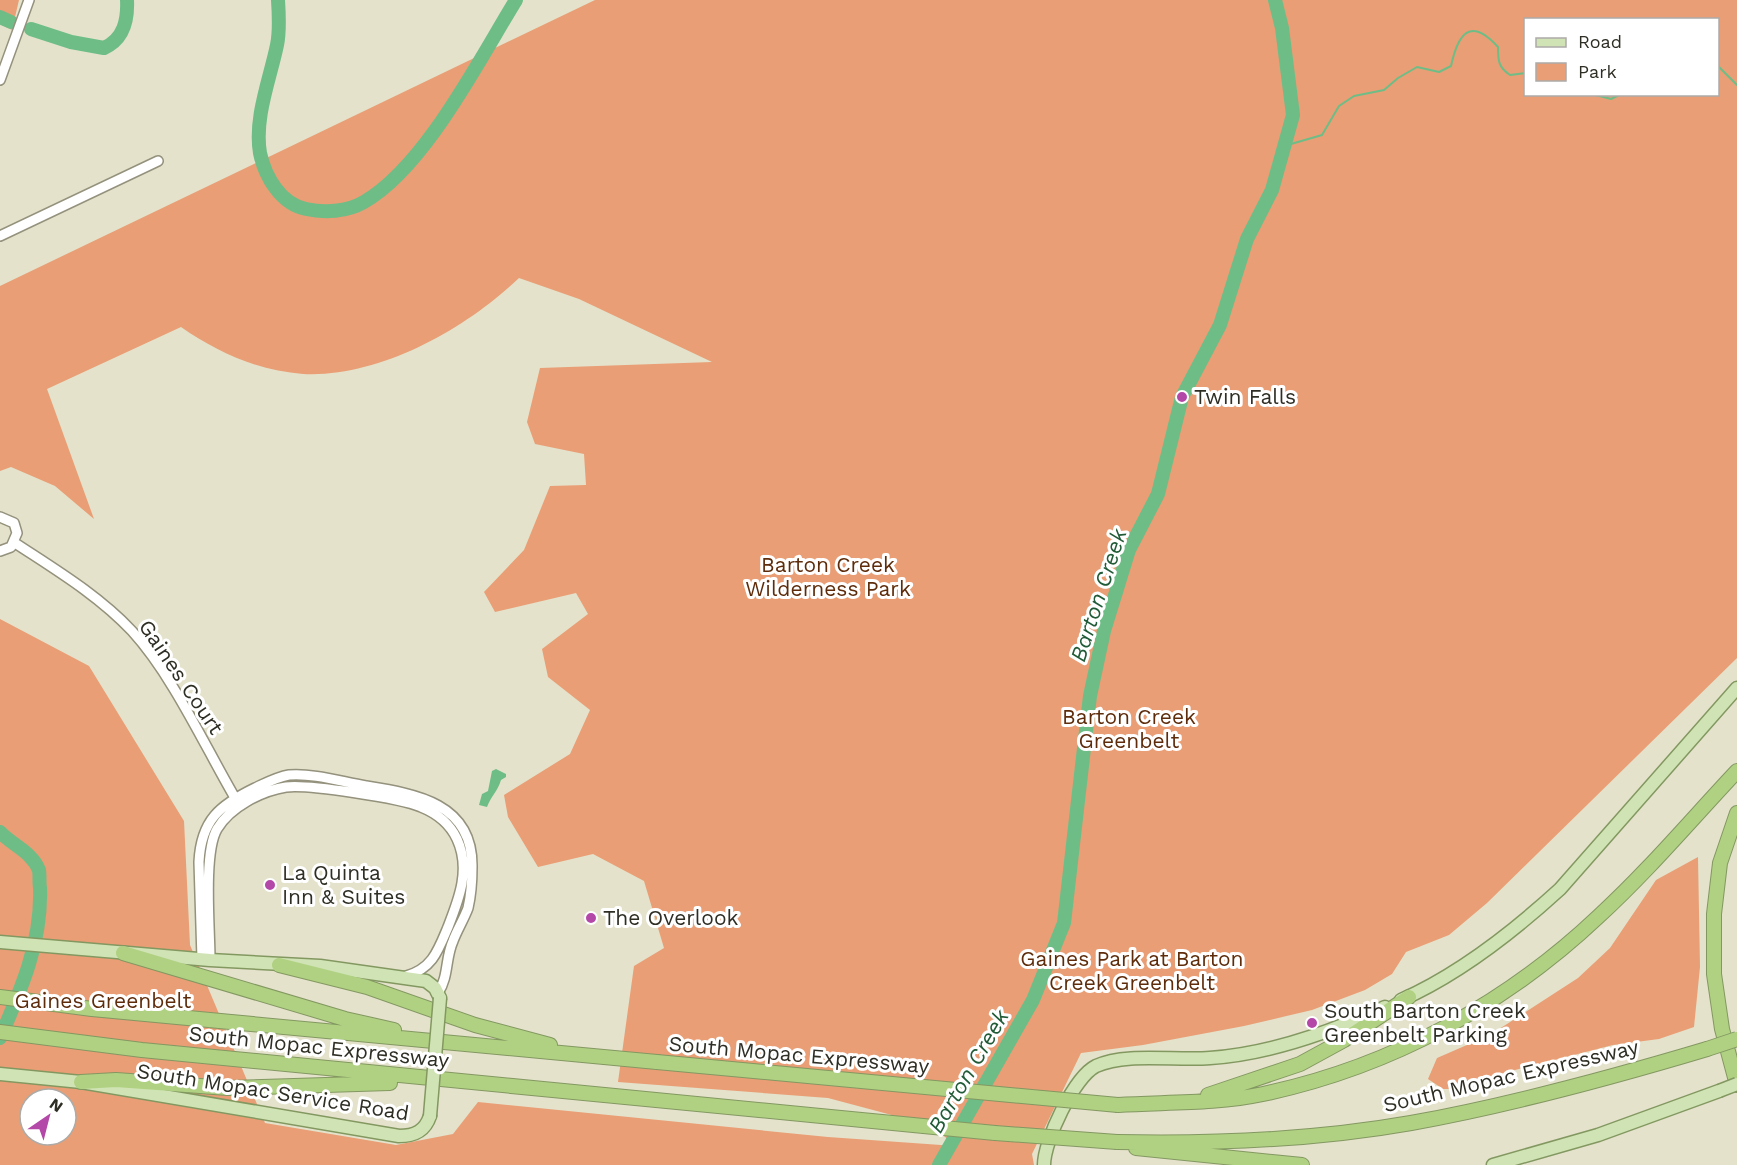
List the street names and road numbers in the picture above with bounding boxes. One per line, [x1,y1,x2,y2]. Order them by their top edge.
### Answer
street label: Gaines Court [134,615,229,739]
street label: South Mopac Expressway [188,1020,450,1073]
street label: South Mopac Expressway [668,1031,930,1078]
street label: South Mopac Expressway [1381,1034,1641,1117]
street label: South Mopac Service Road [135,1058,411,1125]

